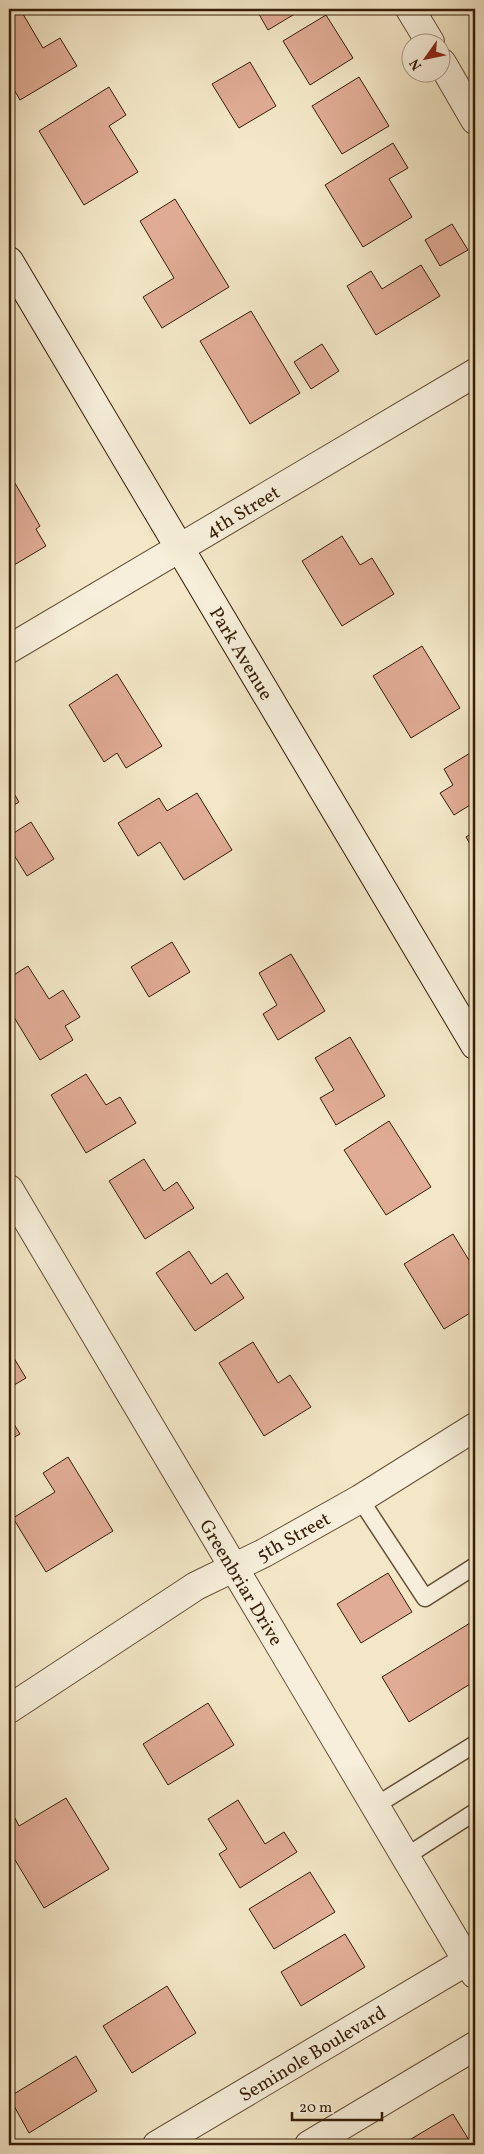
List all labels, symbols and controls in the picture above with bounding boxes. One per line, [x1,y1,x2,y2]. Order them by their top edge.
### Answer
north arrow [402,32,452,82]
text: N [406,55,427,74]
street label: 4th Street [201,480,286,545]
street label: Park Avenue [202,602,278,706]
street label: 5th Street [252,1507,336,1569]
street label: Greenbriar Drive [192,1515,288,1651]
street label: Seminole Boulevard [235,2001,391,2109]
scale bar [292,2089,382,2121]
text: 20 m [299,2098,332,2119]

